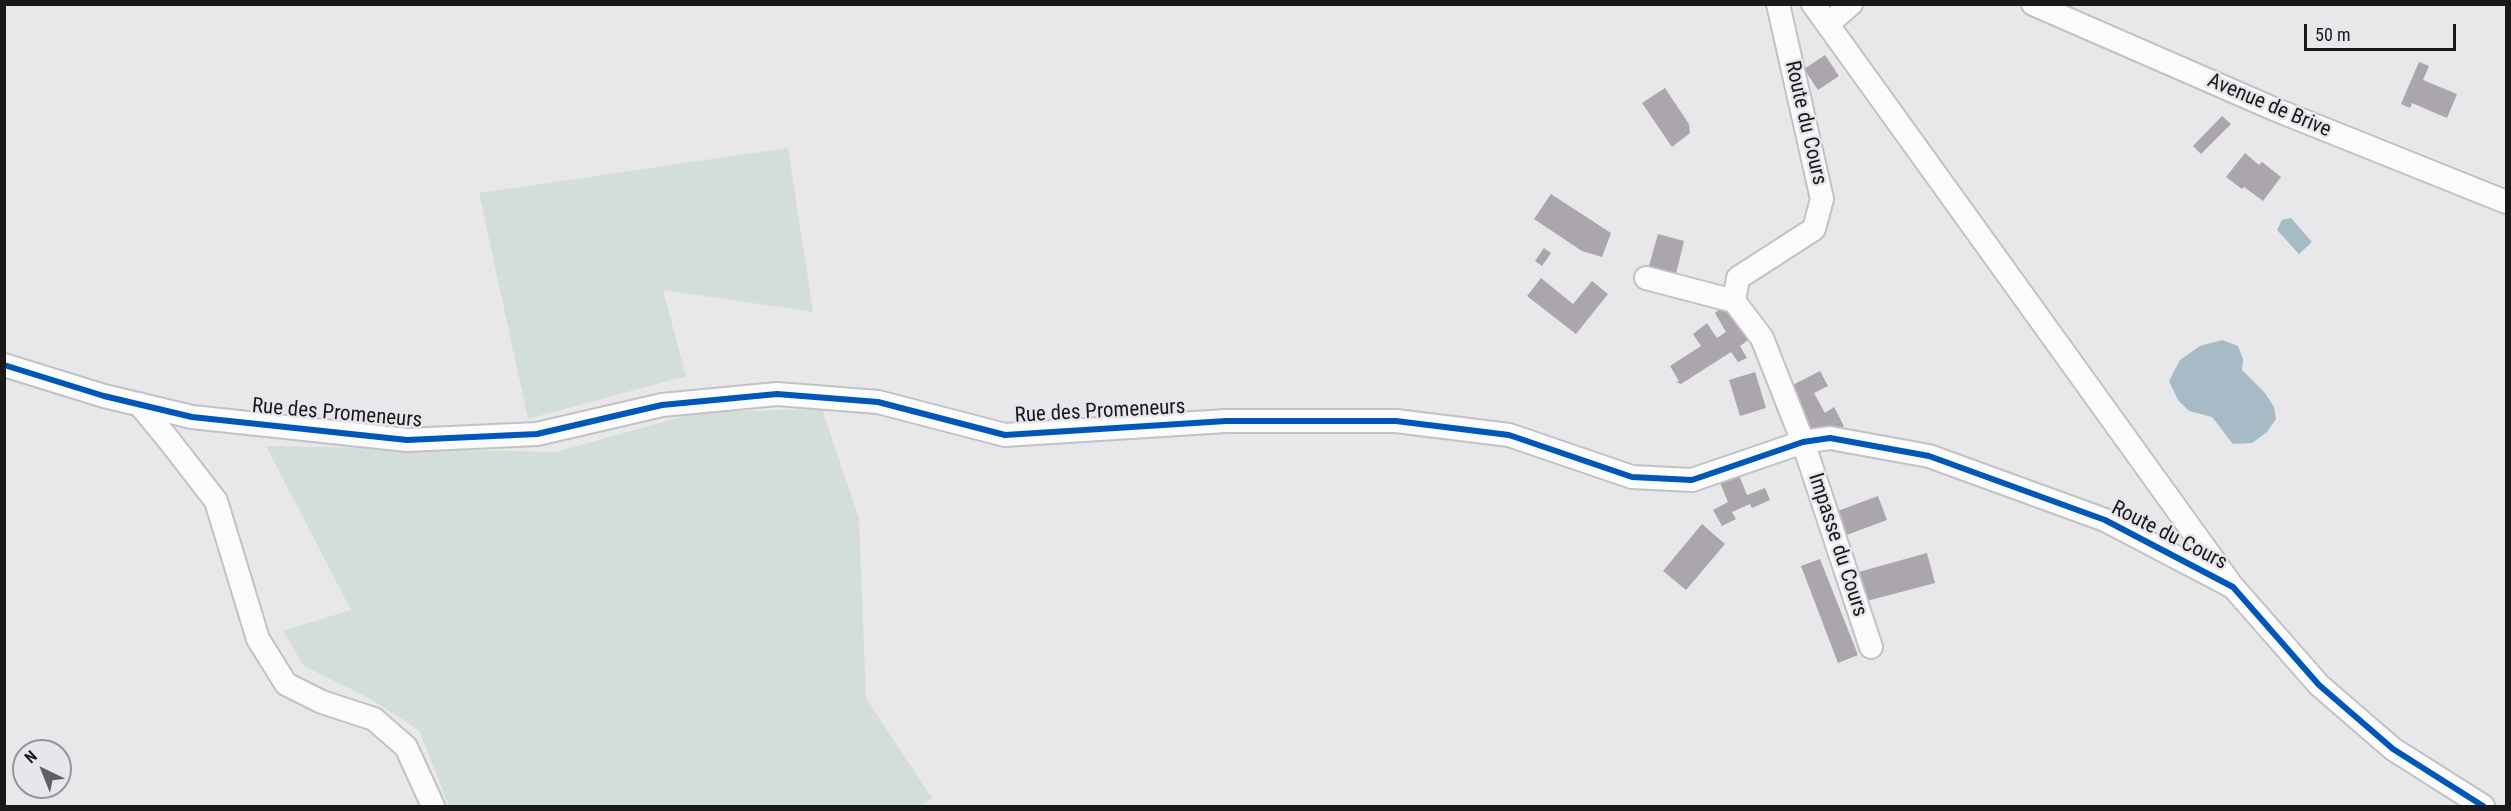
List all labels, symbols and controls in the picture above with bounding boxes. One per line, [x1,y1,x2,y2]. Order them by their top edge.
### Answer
scale bar [2307,12,2458,50]
text: 50 m [2315,24,2350,45]
street label: Route du Cours [1778,58,1832,188]
street label: Avenue de Brive [2203,69,2335,143]
street label: Rue des Promeneurs [251,394,423,434]
street label: Rue des Promeneurs [1014,395,1186,429]
street label: Impasse du Cours [1802,470,1872,620]
street label: Route du Cours [2107,496,2231,576]
north arrow [12,739,72,799]
text: N [21,747,41,767]

